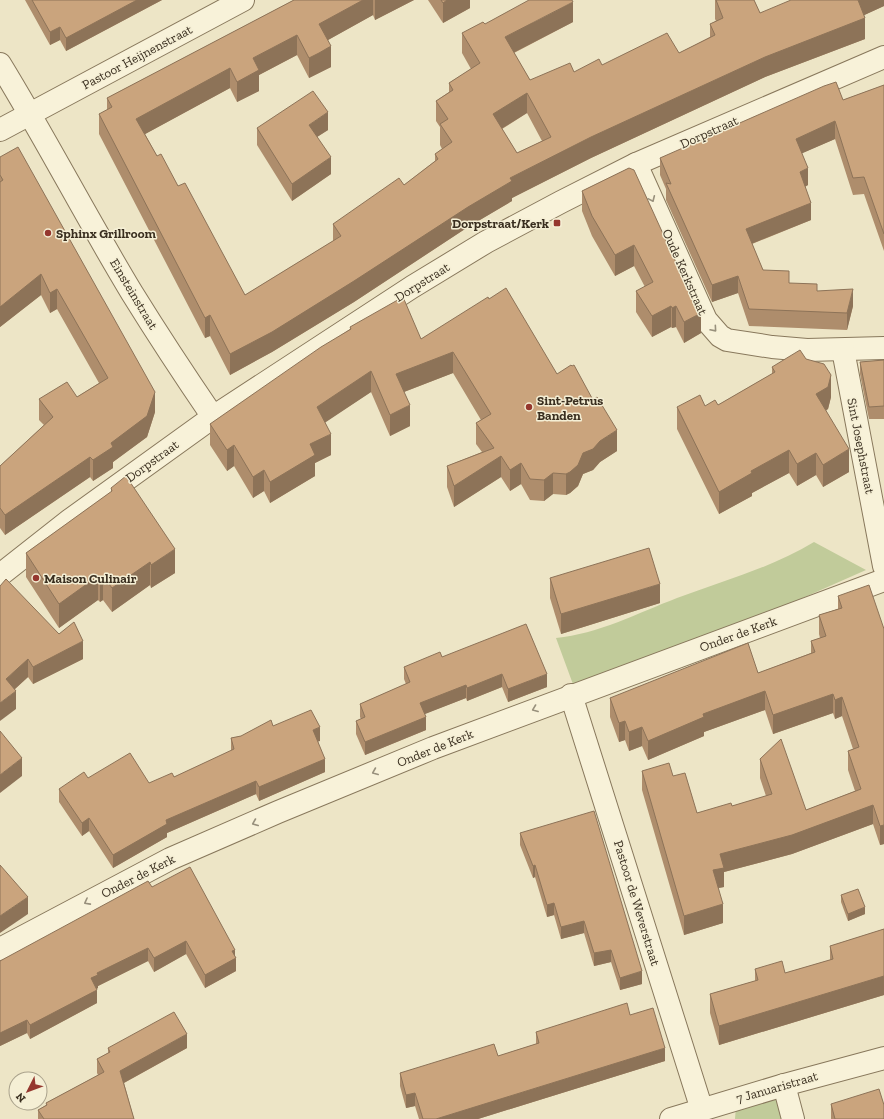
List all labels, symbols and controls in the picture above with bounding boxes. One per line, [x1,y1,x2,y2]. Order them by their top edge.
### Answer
street label: Pastoor Heijnenstraat [79,22,195,93]
street label: Dorpstraat [678,113,740,151]
one-way arrow [647,195,655,203]
place label: Dorpstraat/Kerk [452,216,549,231]
marker: Dorpstraat/Kerk [552,218,562,228]
place label: Sphinx Grillroom [56,226,156,241]
street label: Oude Kerkstraat [659,227,711,318]
marker: Sphinx Grillroom [43,228,53,238]
street label: Einsteinstraat [107,256,161,332]
street label: Dorpstraat [392,259,452,305]
one-way arrow [709,324,716,332]
place label: Sint-Petrus Banden [537,393,603,423]
street label: Sint Josephstraat [844,397,878,495]
marker: Sint-Petrus Banden [524,402,534,412]
street label: Dorpstraat [123,437,182,485]
place label: Maison Culinair [44,571,137,586]
marker: Maison Culinair [31,573,41,583]
street label: Onder de Kerk [697,613,779,655]
one-way arrow [531,705,538,713]
street label: Onder de Kerk [395,726,476,770]
one-way arrow [371,768,378,776]
one-way arrow [252,818,259,826]
street label: Pastoor de Weverstraat [611,839,663,968]
street label: Onder de Kerk [99,851,178,901]
one-way arrow [84,898,91,905]
street label: 7 Januaristraat [734,1068,820,1106]
north arrow [8,1071,48,1111]
text: N [13,1089,29,1105]

